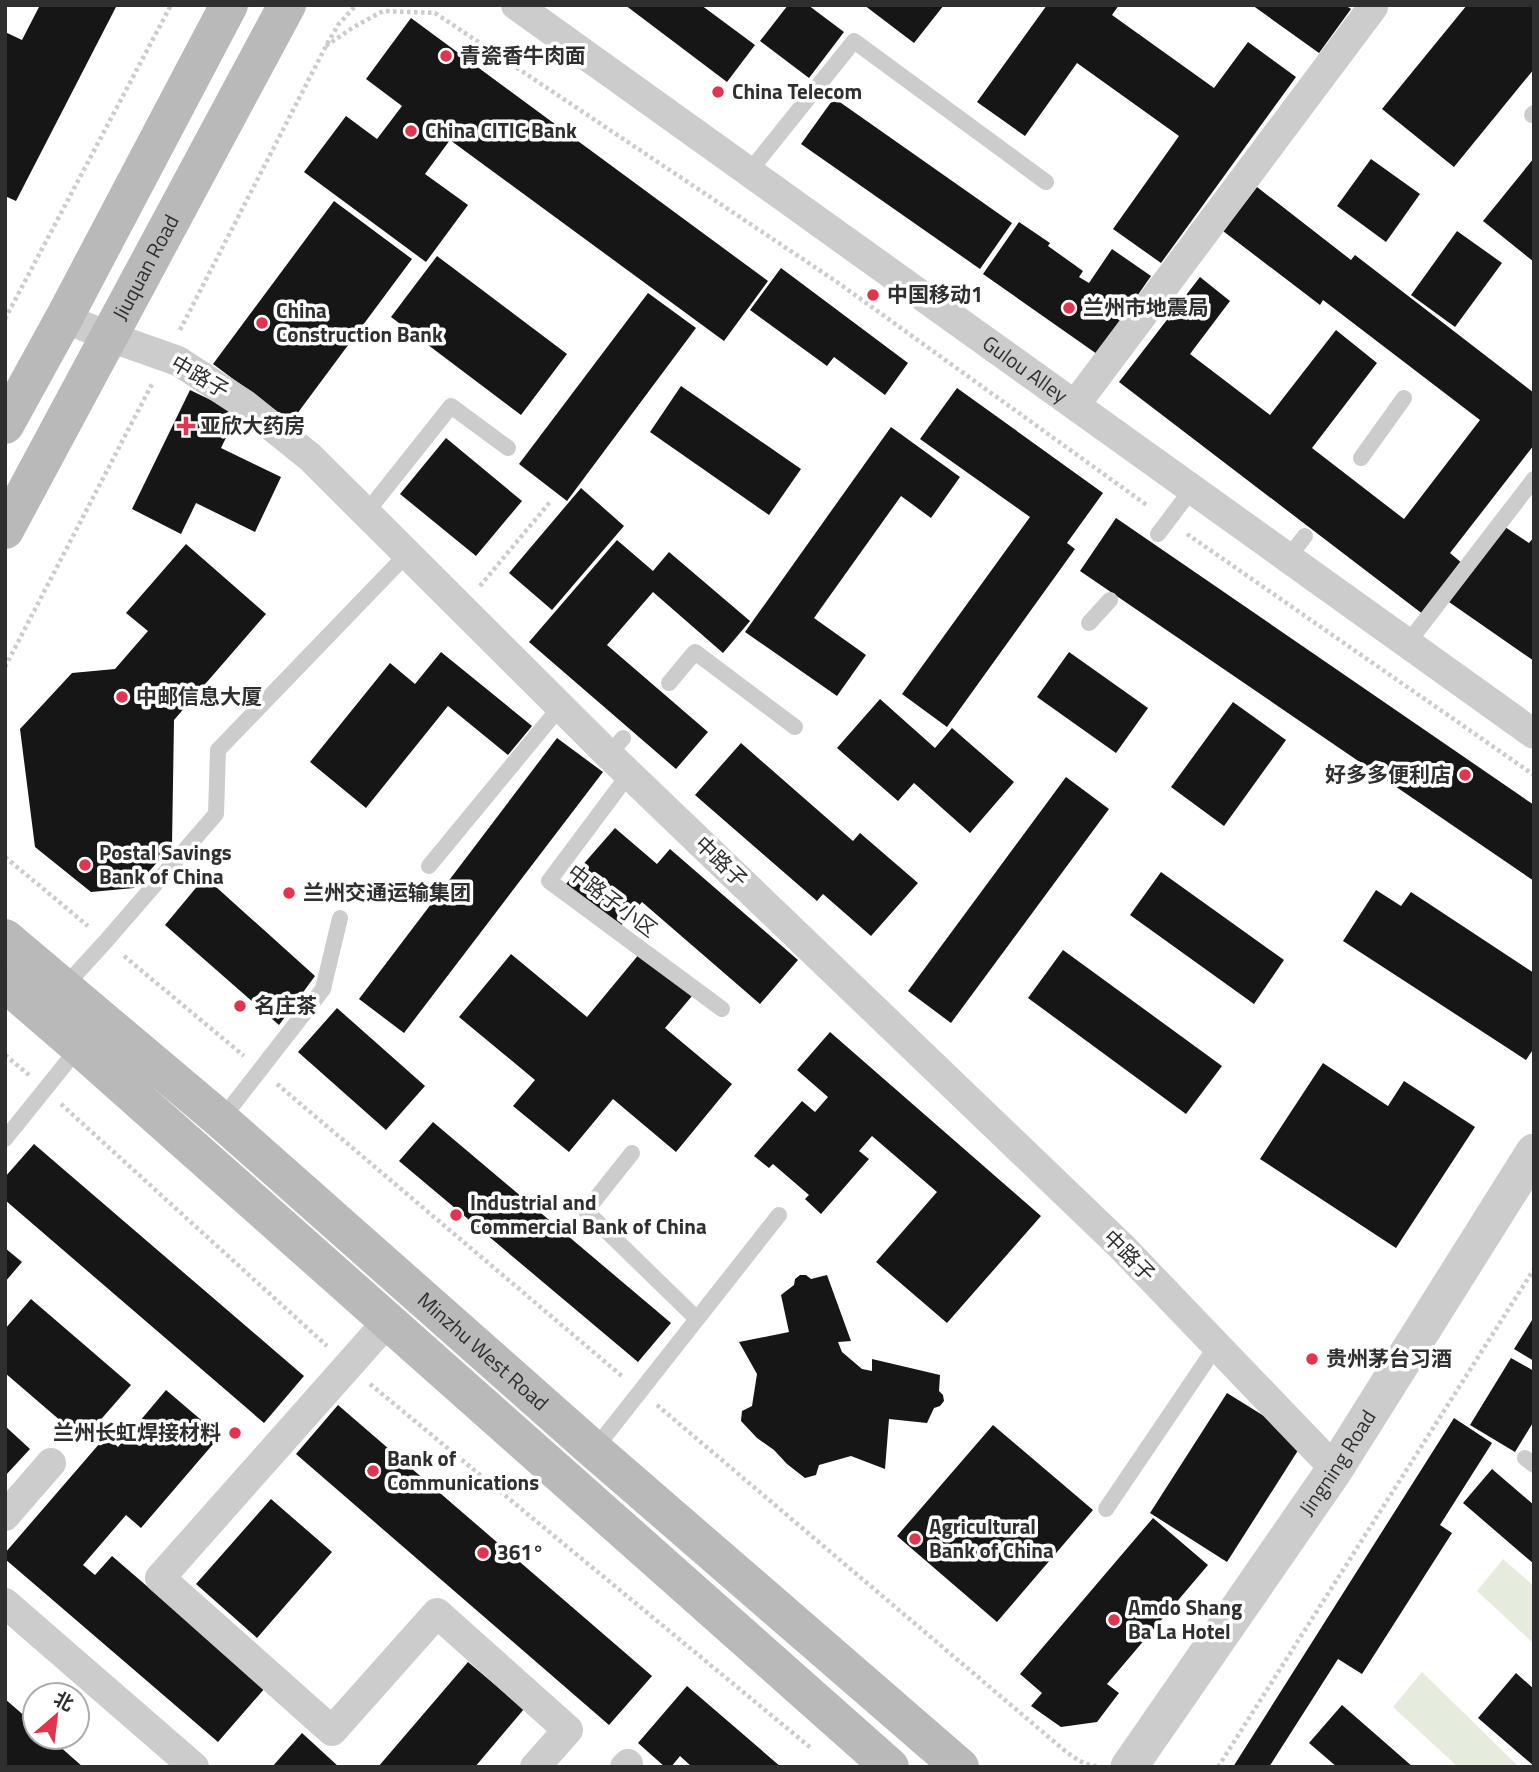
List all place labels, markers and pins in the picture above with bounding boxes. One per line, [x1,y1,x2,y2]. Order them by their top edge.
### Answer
place label: 青瓷香牛肉面 [460,39,586,71]
marker: 青瓷香牛肉面 [438,48,454,64]
place label: China Telecom [732,75,862,107]
marker: China Telecom [710,84,726,100]
place label: China CITIC Bank [425,114,577,146]
marker: China CITIC Bank [403,123,419,139]
place label: 中国移动1 [887,278,983,310]
marker: 中国移动1 [865,287,881,303]
place label: 兰州市地震局 [1083,291,1209,323]
place label: China Construction Bank [276,294,443,350]
marker: 兰州市地震局 [1061,300,1077,316]
marker: China Construction Bank [254,315,270,331]
place label: 亚欣大药房 [200,409,305,441]
marker: 亚欣大药房 [178,418,194,434]
place label: 中邮信息大厦 [136,680,262,712]
marker: 中邮信息大厦 [114,689,130,705]
place label: 好多多便利店 [1325,758,1451,790]
marker: 好多多便利店 [1457,767,1473,783]
place label: Postal Savings Bank of China [99,836,232,892]
marker: Postal Savings Bank of China [77,857,93,873]
place label: 兰州交通运输集团 [303,876,471,908]
marker: 兰州交通运输集团 [281,885,297,901]
place label: 名庄茶 [254,989,317,1021]
marker: 名庄茶 [232,998,248,1014]
place label: Industrial and Commercial Bank of China [470,1186,707,1242]
marker: Industrial and Commercial Bank of China [448,1207,464,1223]
place label: 贵州茅台习酒 [1326,1342,1452,1374]
marker: 贵州茅台习酒 [1304,1351,1320,1367]
place label: 兰州长虹焊接材料 [53,1416,221,1448]
marker: 兰州长虹焊接材料 [227,1425,243,1441]
place label: Bank of Communications [387,1442,539,1498]
marker: Bank of Communications [365,1463,381,1479]
place label: Agricultural Bank of China [929,1510,1054,1566]
marker: Agricultural Bank of China [907,1531,923,1547]
place label: 361° [497,1536,544,1568]
marker: 361° [475,1545,491,1561]
place label: Amdo Shang Ba La Hotel [1128,1591,1242,1647]
marker: Amdo Shang Ba La Hotel [1106,1612,1122,1628]

